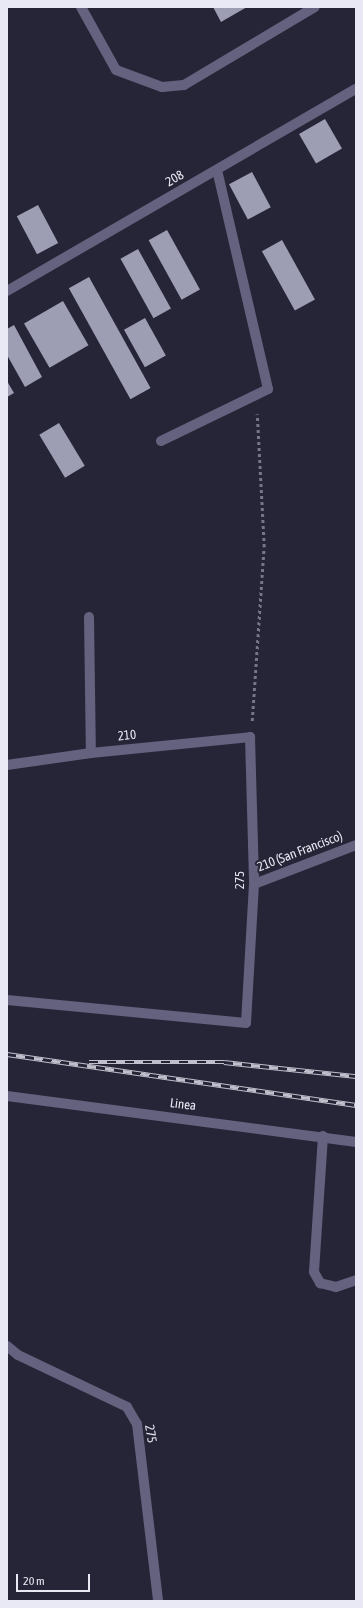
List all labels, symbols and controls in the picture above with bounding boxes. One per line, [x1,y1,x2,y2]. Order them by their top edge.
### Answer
street label: 208 [163,168,187,190]
street label: 210 [117,727,137,745]
street label: 210 (San Francisco) [255,829,345,875]
street label: 275 [232,871,248,889]
street label: Linea [169,1096,197,1114]
street label: 275 [141,1424,159,1444]
scale bar [18,1566,92,1592]
text: 20 m [23,1574,45,1588]

